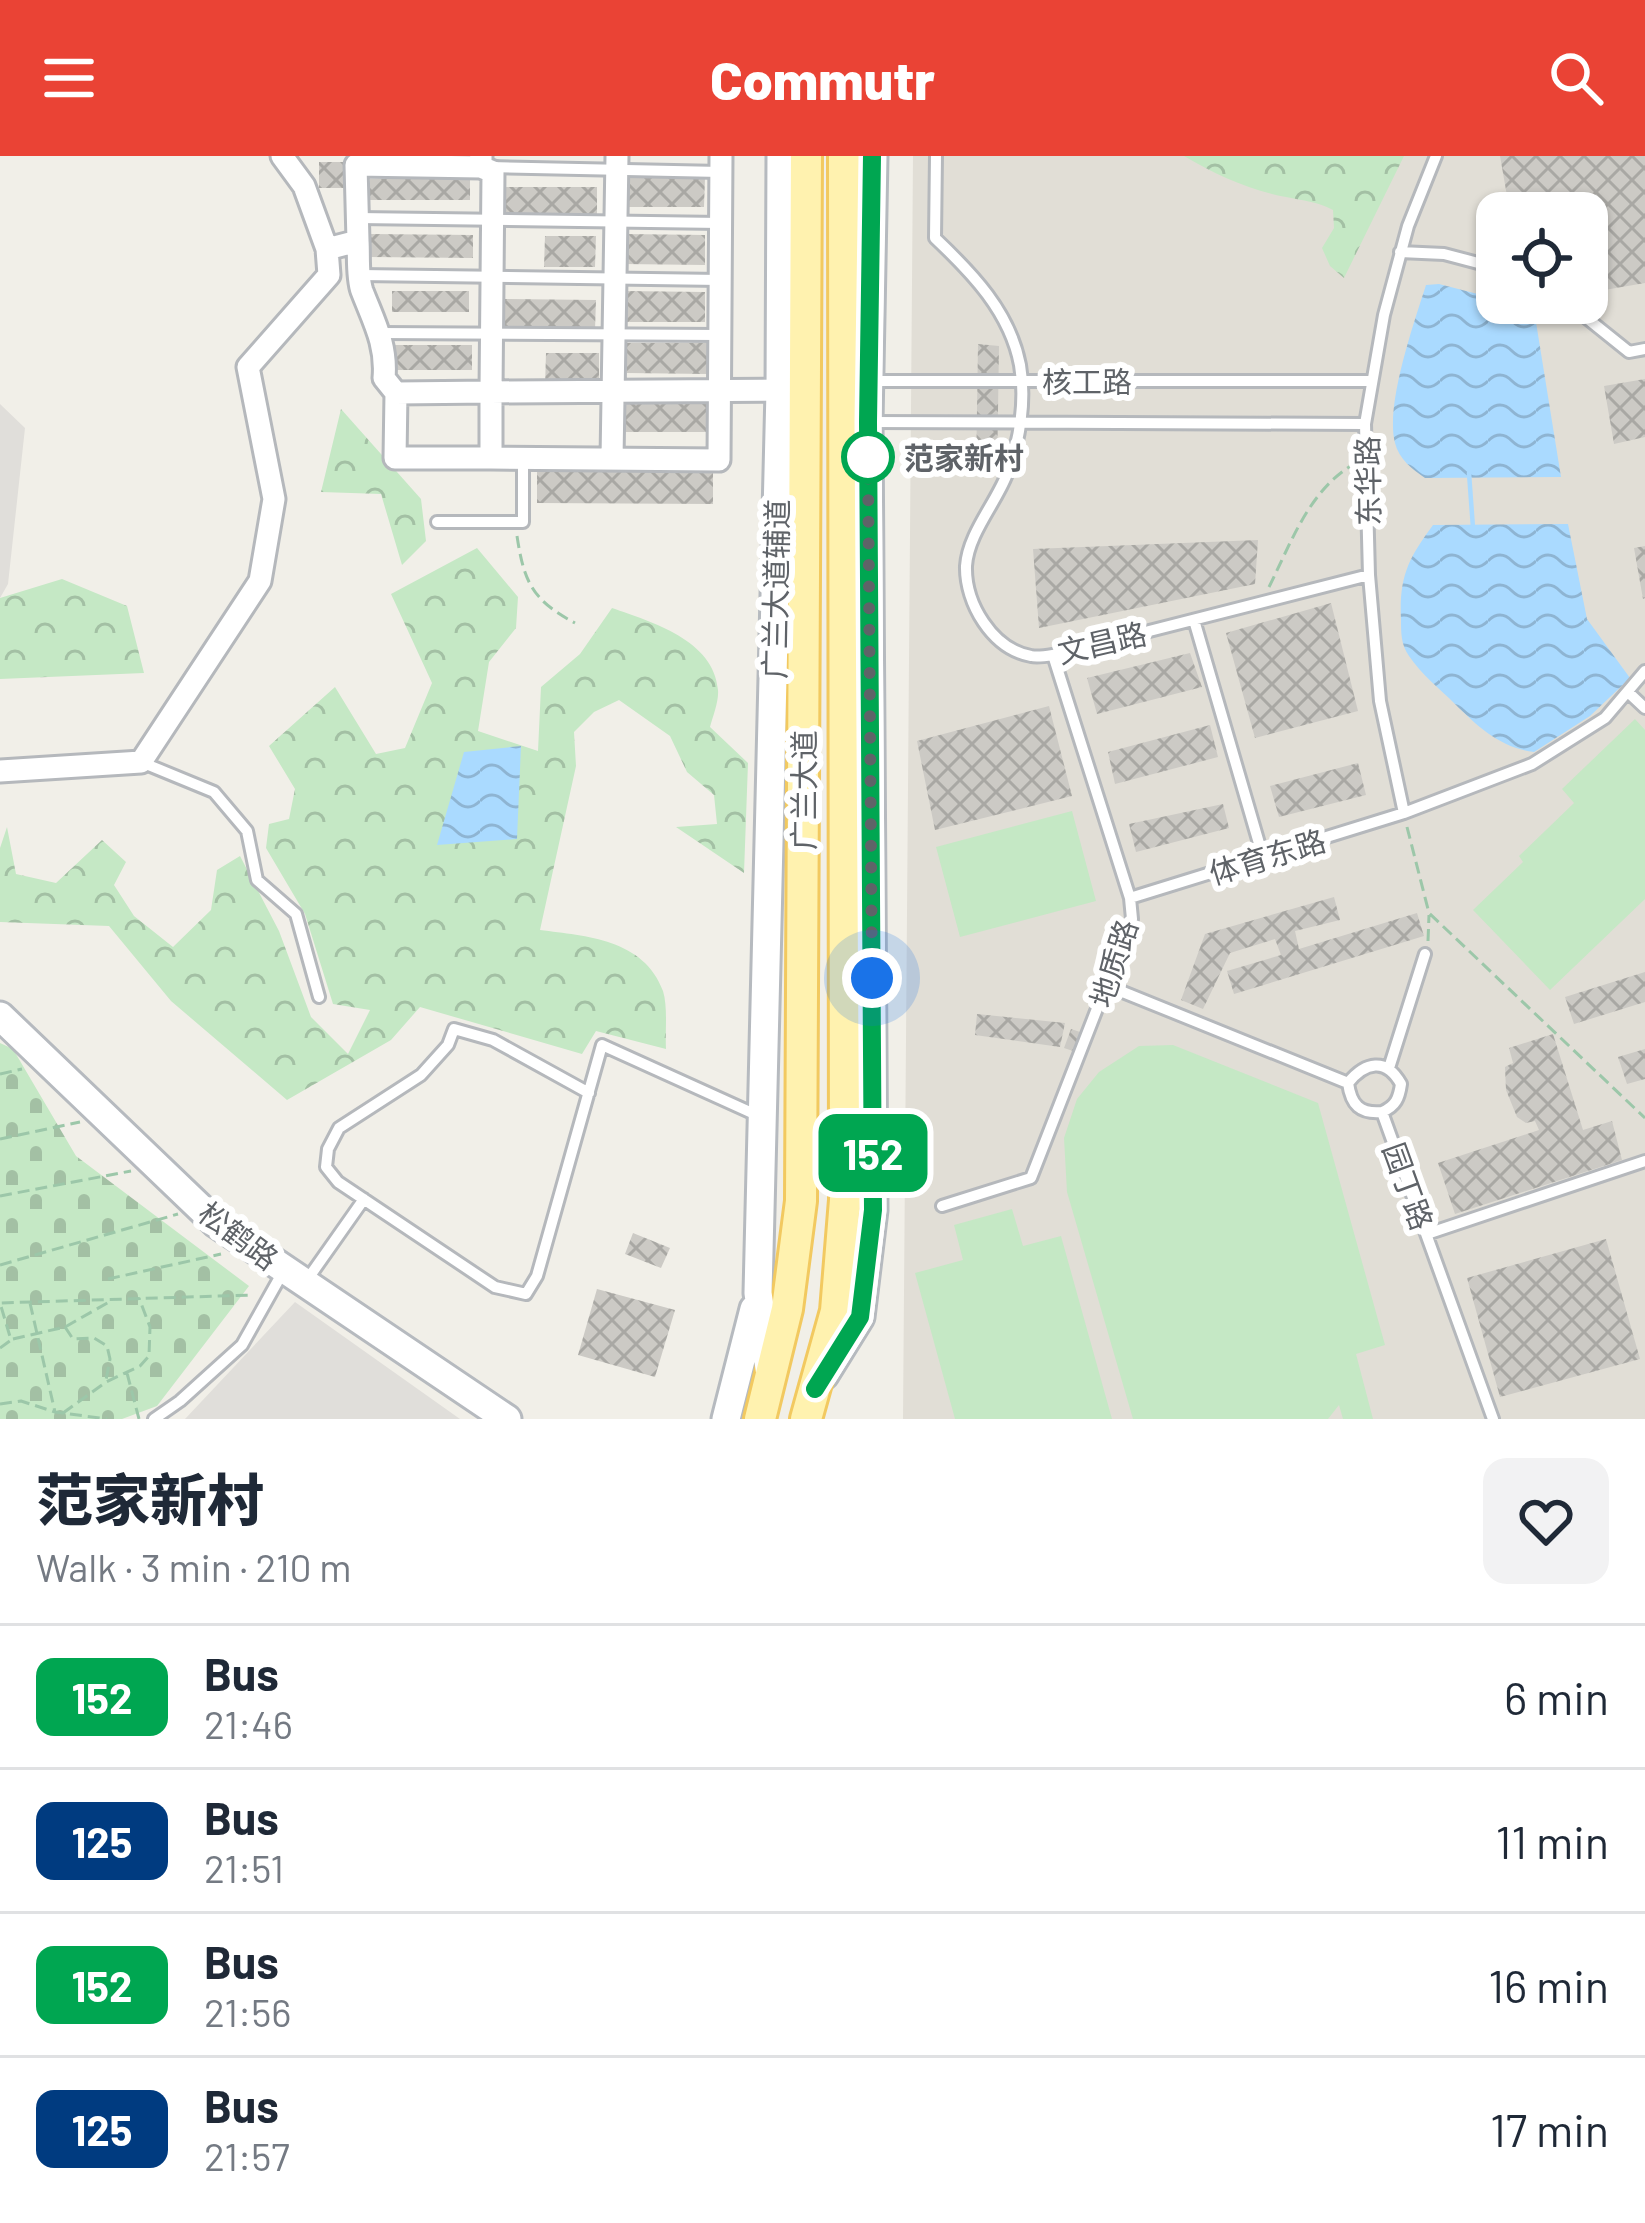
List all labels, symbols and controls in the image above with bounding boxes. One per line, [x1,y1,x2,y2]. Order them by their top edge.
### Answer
icon: menu [36,45,102,111]
icon: search [1543,45,1609,111]
text: Commutr [710,46,935,111]
map controls [1476,192,1608,324]
button: locate [1476,192,1608,324]
street label: 核工路 [1042,363,1132,399]
marker: 范家新村 [843,432,893,482]
street label: 东华路 [1348,436,1386,526]
place label: 范家新村 [904,439,1024,475]
street label: 广兰大道辅道 [755,499,795,679]
street label: 文昌路 [1054,614,1150,670]
street label: 广兰大道 [785,730,821,850]
street label: 体育东路 [1204,821,1330,891]
street label: 地质路 [1082,915,1144,1011]
your location [842,948,902,1008]
line badge: 152 [804,1114,942,1192]
text: 152 [842,1128,904,1178]
street label: 园丁路 [1377,1138,1441,1234]
street label: 松鹤路 [192,1194,286,1276]
button: heart [1483,1458,1609,1584]
text: 范家新村 [36,1464,264,1532]
text: Walk · 3 min · 210 m [36,1543,352,1590]
text: Bus [204,1646,279,1700]
text: 6 min [1504,1670,1609,1724]
text: 152 [71,1672,133,1722]
text: 21:46 [204,1700,293,1747]
text: Bus [204,1790,279,1844]
text: 11 min [1495,1814,1609,1868]
text: 125 [71,1816,133,1866]
text: 21:51 [204,1844,284,1891]
text: Bus [204,1934,279,1988]
text: 16 min [1488,1958,1609,2012]
text: 152 [71,1960,133,2010]
text: 21:56 [204,1988,291,2035]
text: Bus [204,2078,279,2132]
text: 17 min [1490,2102,1609,2156]
text: 125 [71,2104,133,2154]
text: 21:57 [204,2132,290,2179]

